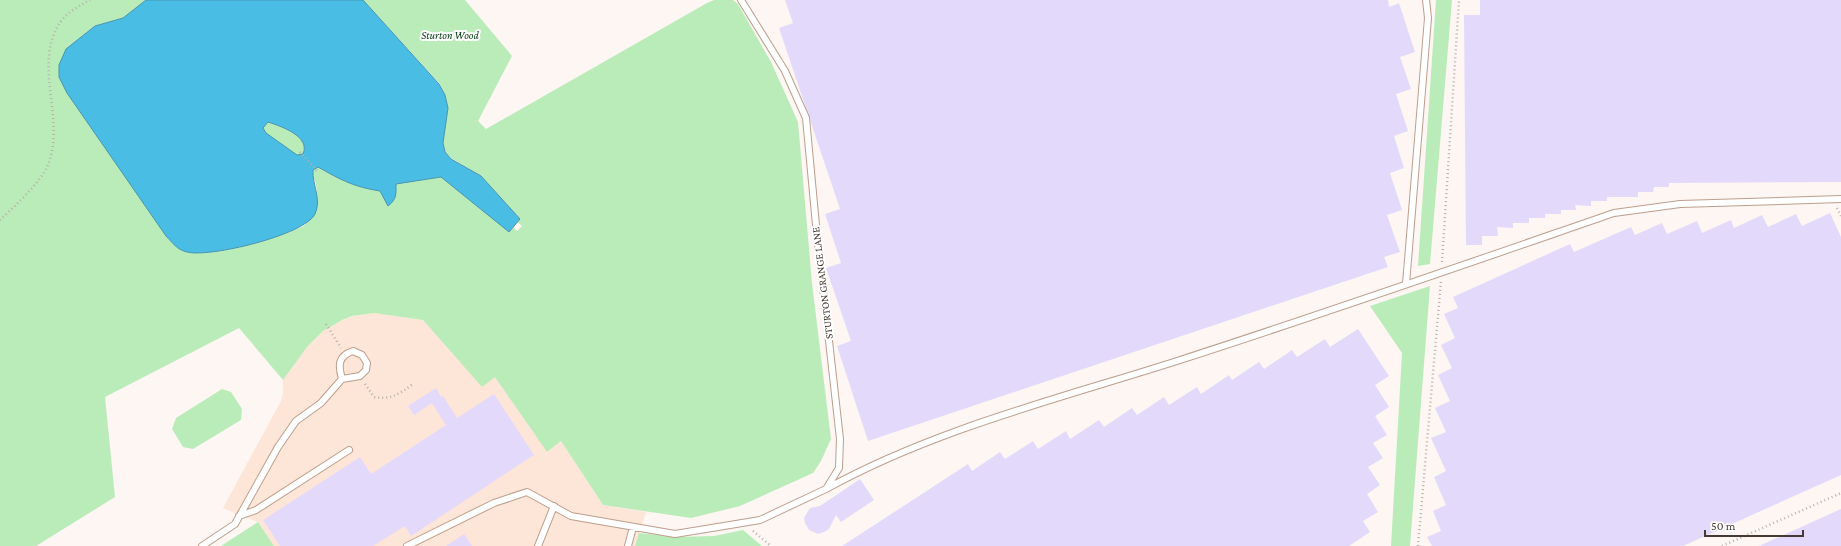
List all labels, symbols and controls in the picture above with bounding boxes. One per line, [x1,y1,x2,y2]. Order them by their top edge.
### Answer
park label: Sturton Wood [421,29,480,41]
street label: STURTON GRANGE LANE [809,226,835,340]
scale bar [1705,512,1803,538]
text: 50 m [1711,519,1736,533]

